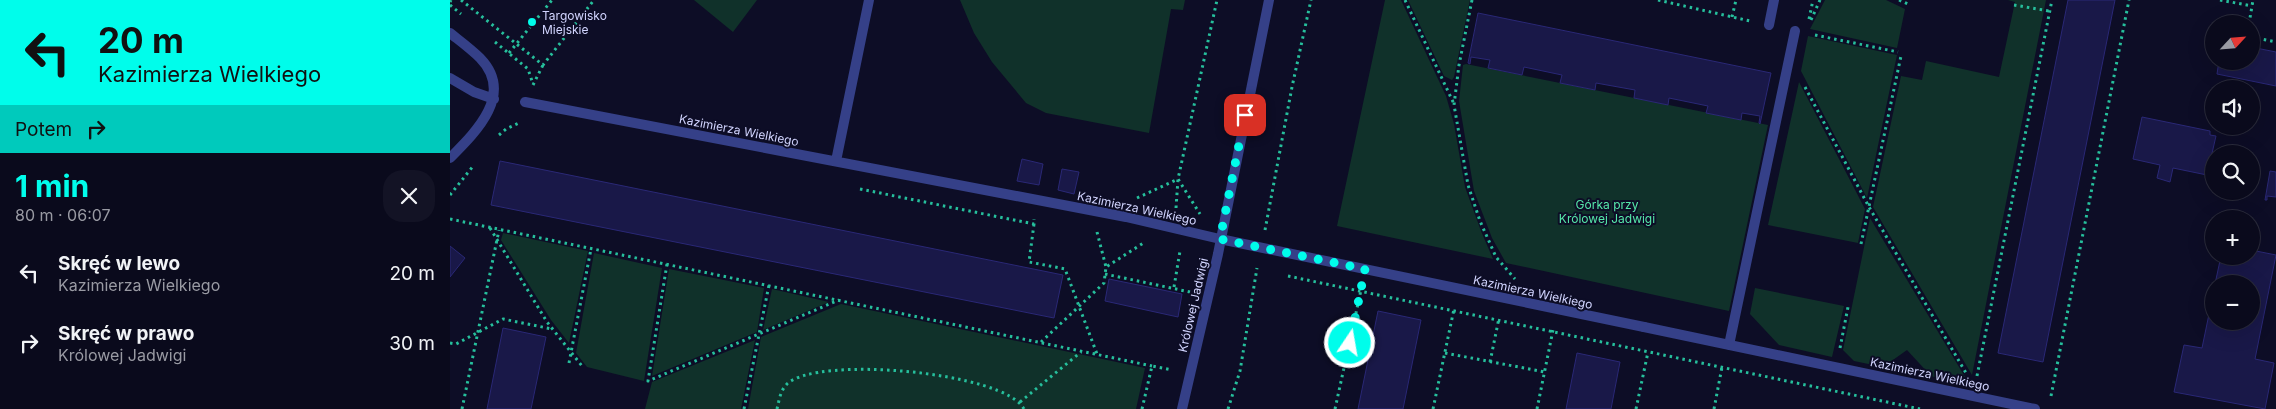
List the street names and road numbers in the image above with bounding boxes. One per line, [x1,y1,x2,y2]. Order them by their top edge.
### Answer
street label: Kazimierza Wielkiego [678,111,800,149]
street label: Kazimierza Wielkiego [1076,188,1198,228]
street label: Królowej Jadwigi [1175,256,1211,354]
street label: Kazimierza Wielkiego [1472,272,1594,312]
street label: Kazimierza Wielkiego [1869,354,1991,394]

